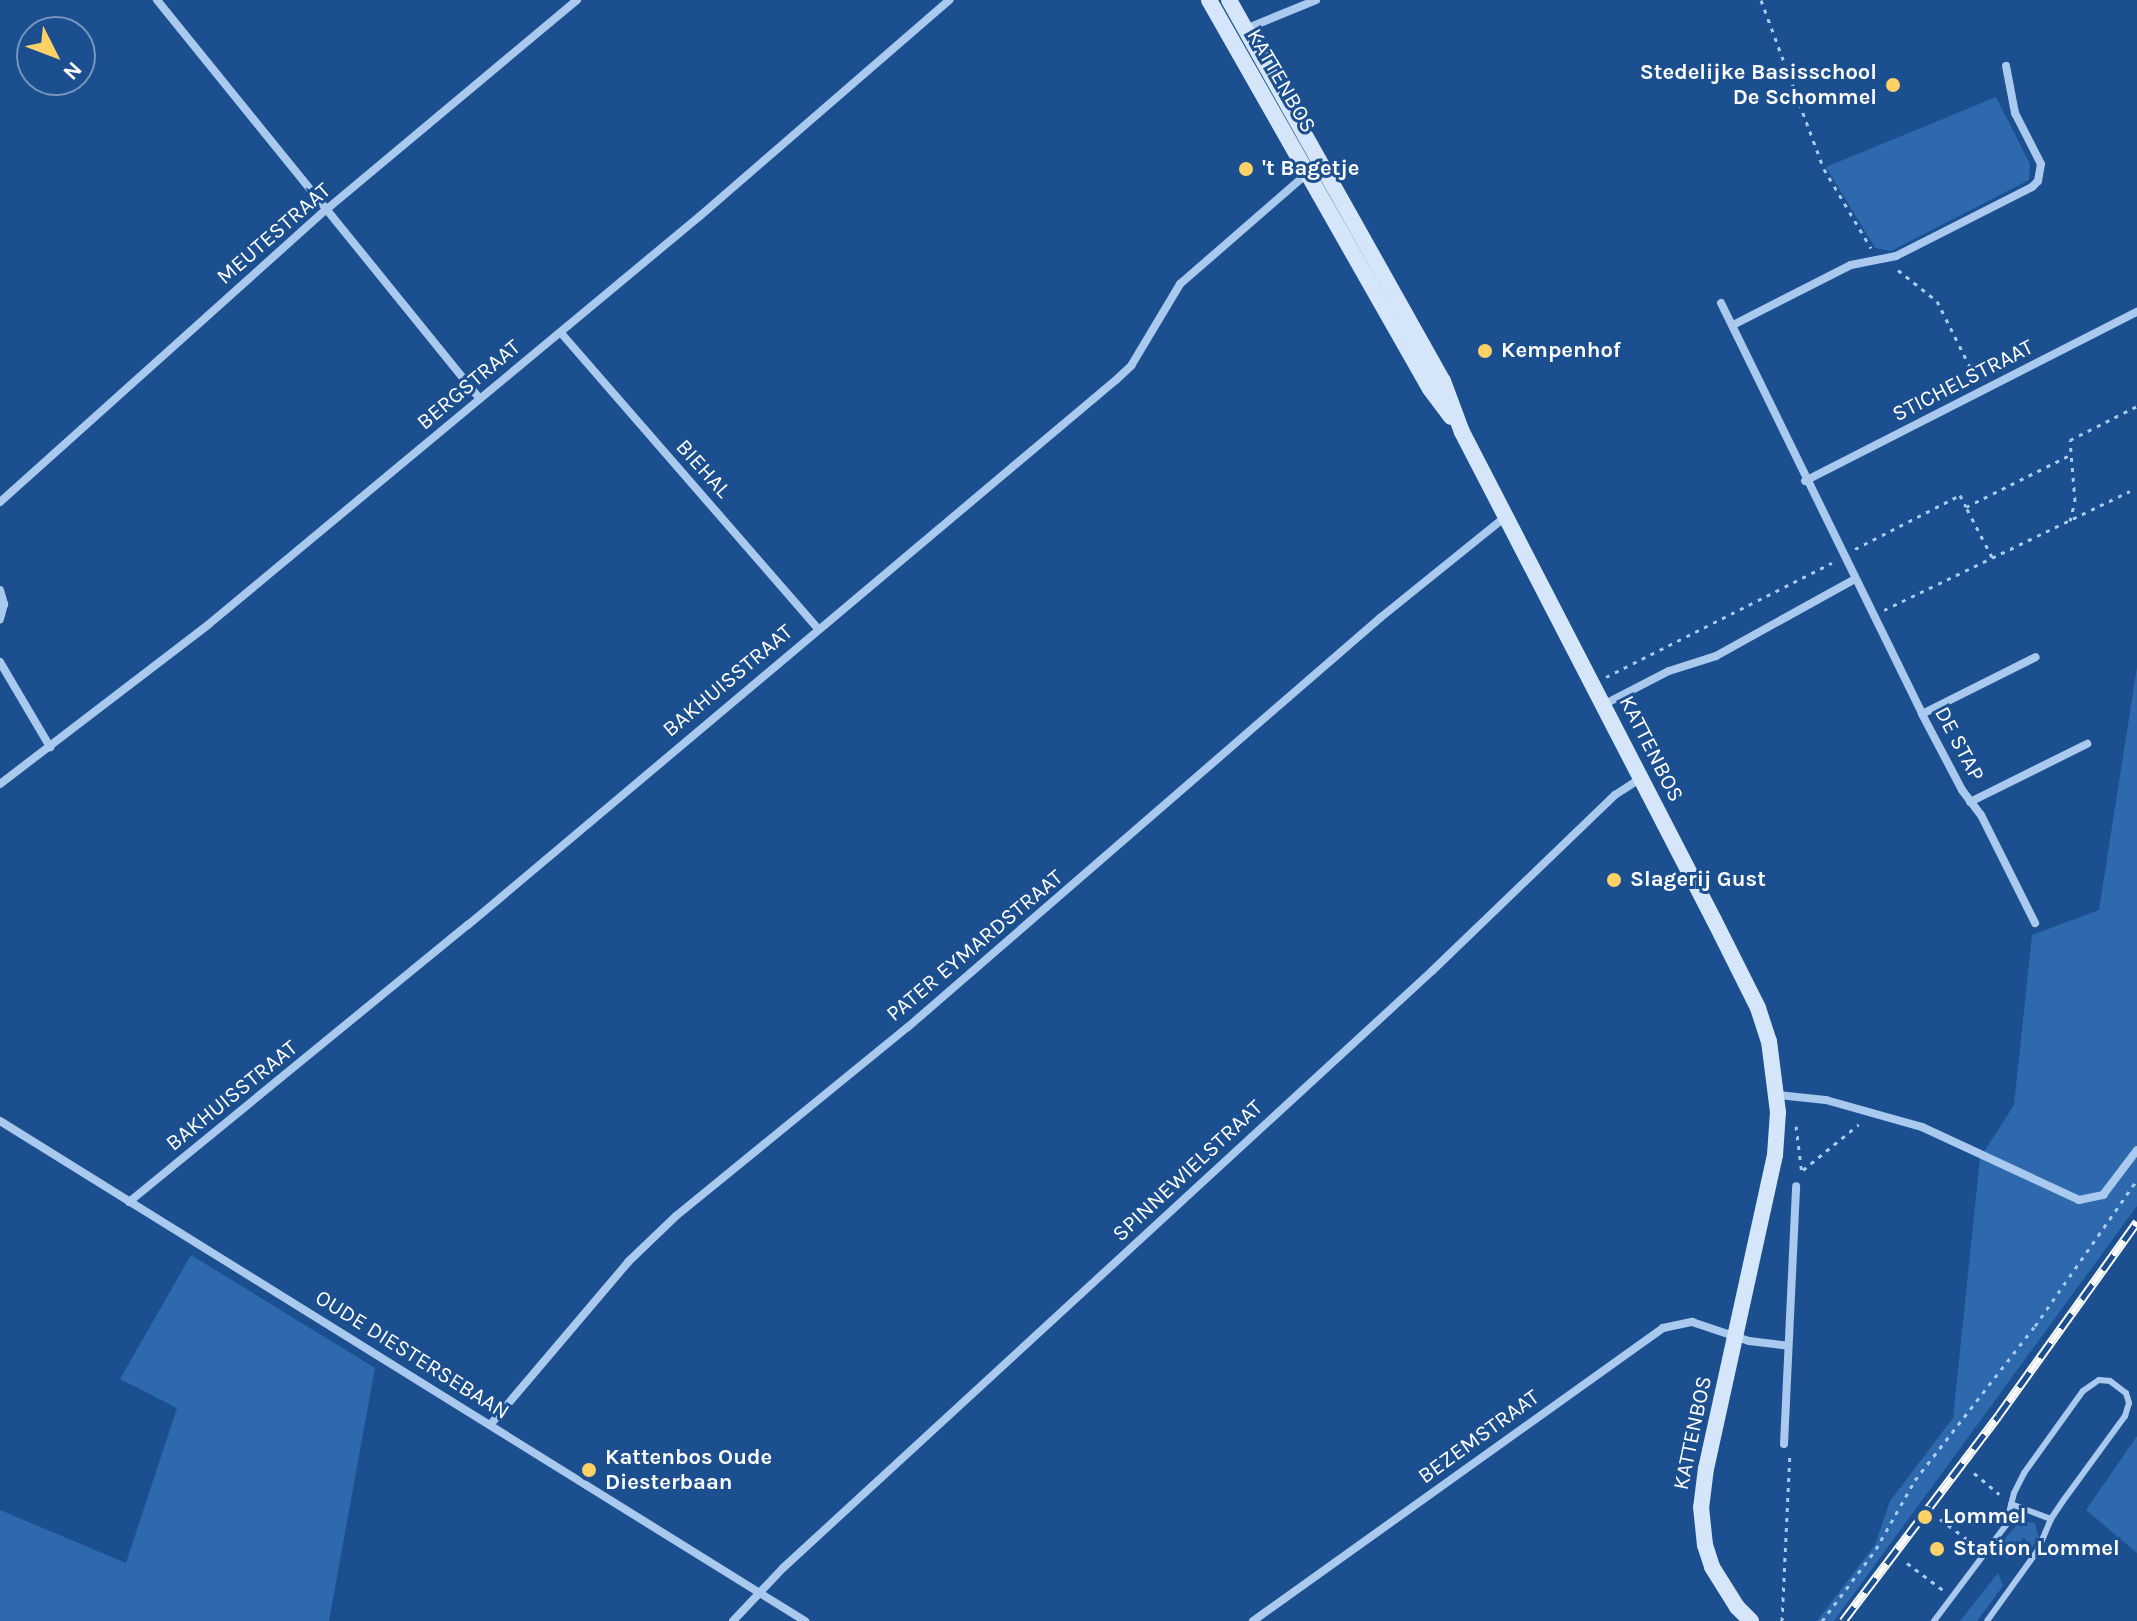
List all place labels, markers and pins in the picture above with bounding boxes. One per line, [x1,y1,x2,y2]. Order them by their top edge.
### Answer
place label: Stedelijke Basisschool De Schommel [1640,59,1877,110]
marker: Stedelijke Basisschool De Schommel [1884,76,1902,94]
place label: 't Bagetje [1262,156,1359,182]
marker: 't Bagetje [1237,160,1255,178]
place label: Kempenhof [1501,338,1621,364]
marker: Kempenhof [1476,342,1494,360]
place label: Slagerij Gust [1630,867,1766,893]
marker: Slagerij Gust [1605,871,1623,889]
place label: Kattenbos Oude Diesterbaan [605,1444,772,1496]
marker: Kattenbos Oude Diesterbaan [580,1461,598,1479]
place label: Lommel [1943,1504,2026,1530]
marker: Lommel [1914,1506,1936,1528]
place label: Station Lommel [1953,1536,2120,1562]
marker: Station Lommel [1928,1540,1946,1558]

